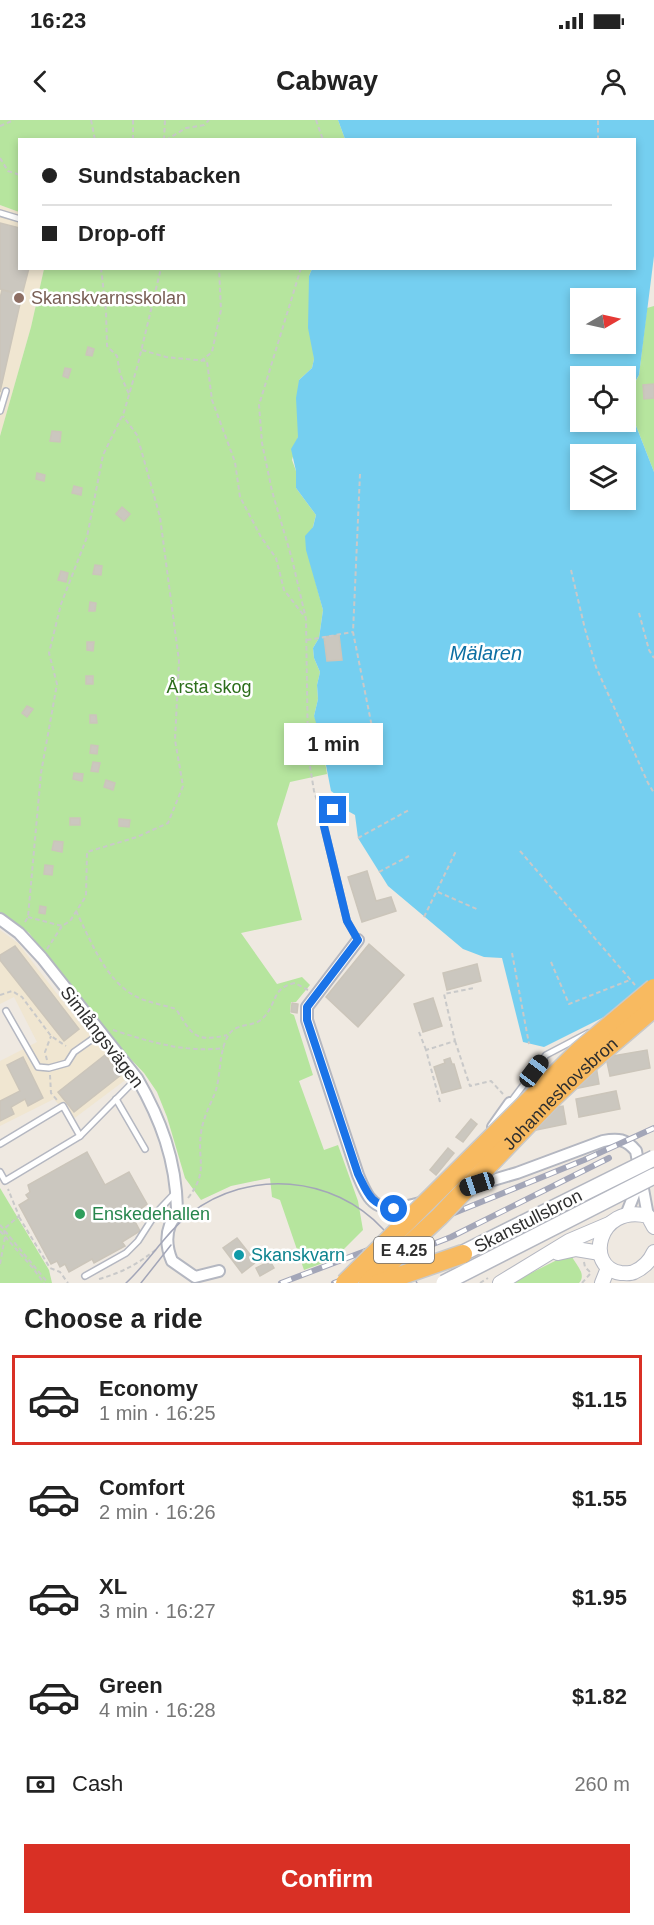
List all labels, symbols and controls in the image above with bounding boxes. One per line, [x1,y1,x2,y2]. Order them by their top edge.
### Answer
text: 16:23 [30,8,86,33]
icon: back [24,65,57,98]
icon: person [597,65,630,98]
text: Cabway [276,66,378,96]
text: Sundstabacken [78,163,241,188]
text: Drop-off [78,221,165,246]
place label: Skanskvarnsskolan [31,288,186,308]
north arrow [570,288,636,354]
map controls [570,288,636,510]
marker: Skanskvarnsskolan [12,291,26,305]
button: locate [570,366,636,432]
button: layers [570,444,636,510]
water label: Mälaren [450,642,522,664]
park label: Årsta skog [166,677,252,697]
callout: 1 min [284,723,382,765]
text: 1 min [307,733,360,755]
route end [319,796,346,823]
street label: Simlångsvägen [56,982,148,1092]
street label: Johanneshovsbron [499,1034,622,1154]
car [516,1051,552,1091]
car [457,1170,497,1198]
street label: Skanstullsbron [471,1185,585,1257]
route start [380,1195,407,1222]
place label: Enskedehallen [92,1204,210,1224]
marker: Enskedehallen [73,1207,87,1221]
road number: E 4.25 [374,1237,434,1263]
place label: Skanskvarn [251,1245,345,1265]
marker: Skanskvarn [232,1248,246,1262]
text: Choose a ride [24,1304,203,1334]
icon: car [27,1373,81,1427]
text: Economy [99,1376,198,1401]
text: $1.15 [572,1387,627,1412]
text: 1 min · 16:25 [99,1402,216,1424]
icon: car [27,1472,81,1526]
text: Comfort [99,1475,185,1500]
text: $1.55 [572,1486,627,1511]
text: 2 min · 16:26 [99,1501,216,1523]
icon: car [27,1571,81,1625]
text: XL [99,1574,127,1599]
text: $1.95 [572,1585,627,1610]
text: 3 min · 16:27 [99,1600,216,1622]
icon: car [27,1670,81,1724]
text: Green [99,1673,163,1698]
text: $1.82 [572,1684,627,1709]
text: 4 min · 16:28 [99,1699,216,1721]
icon: cash [24,1768,57,1801]
text: Cash [72,1771,123,1796]
text: 260 m [574,1773,630,1795]
button: Confirm [24,1844,630,1913]

